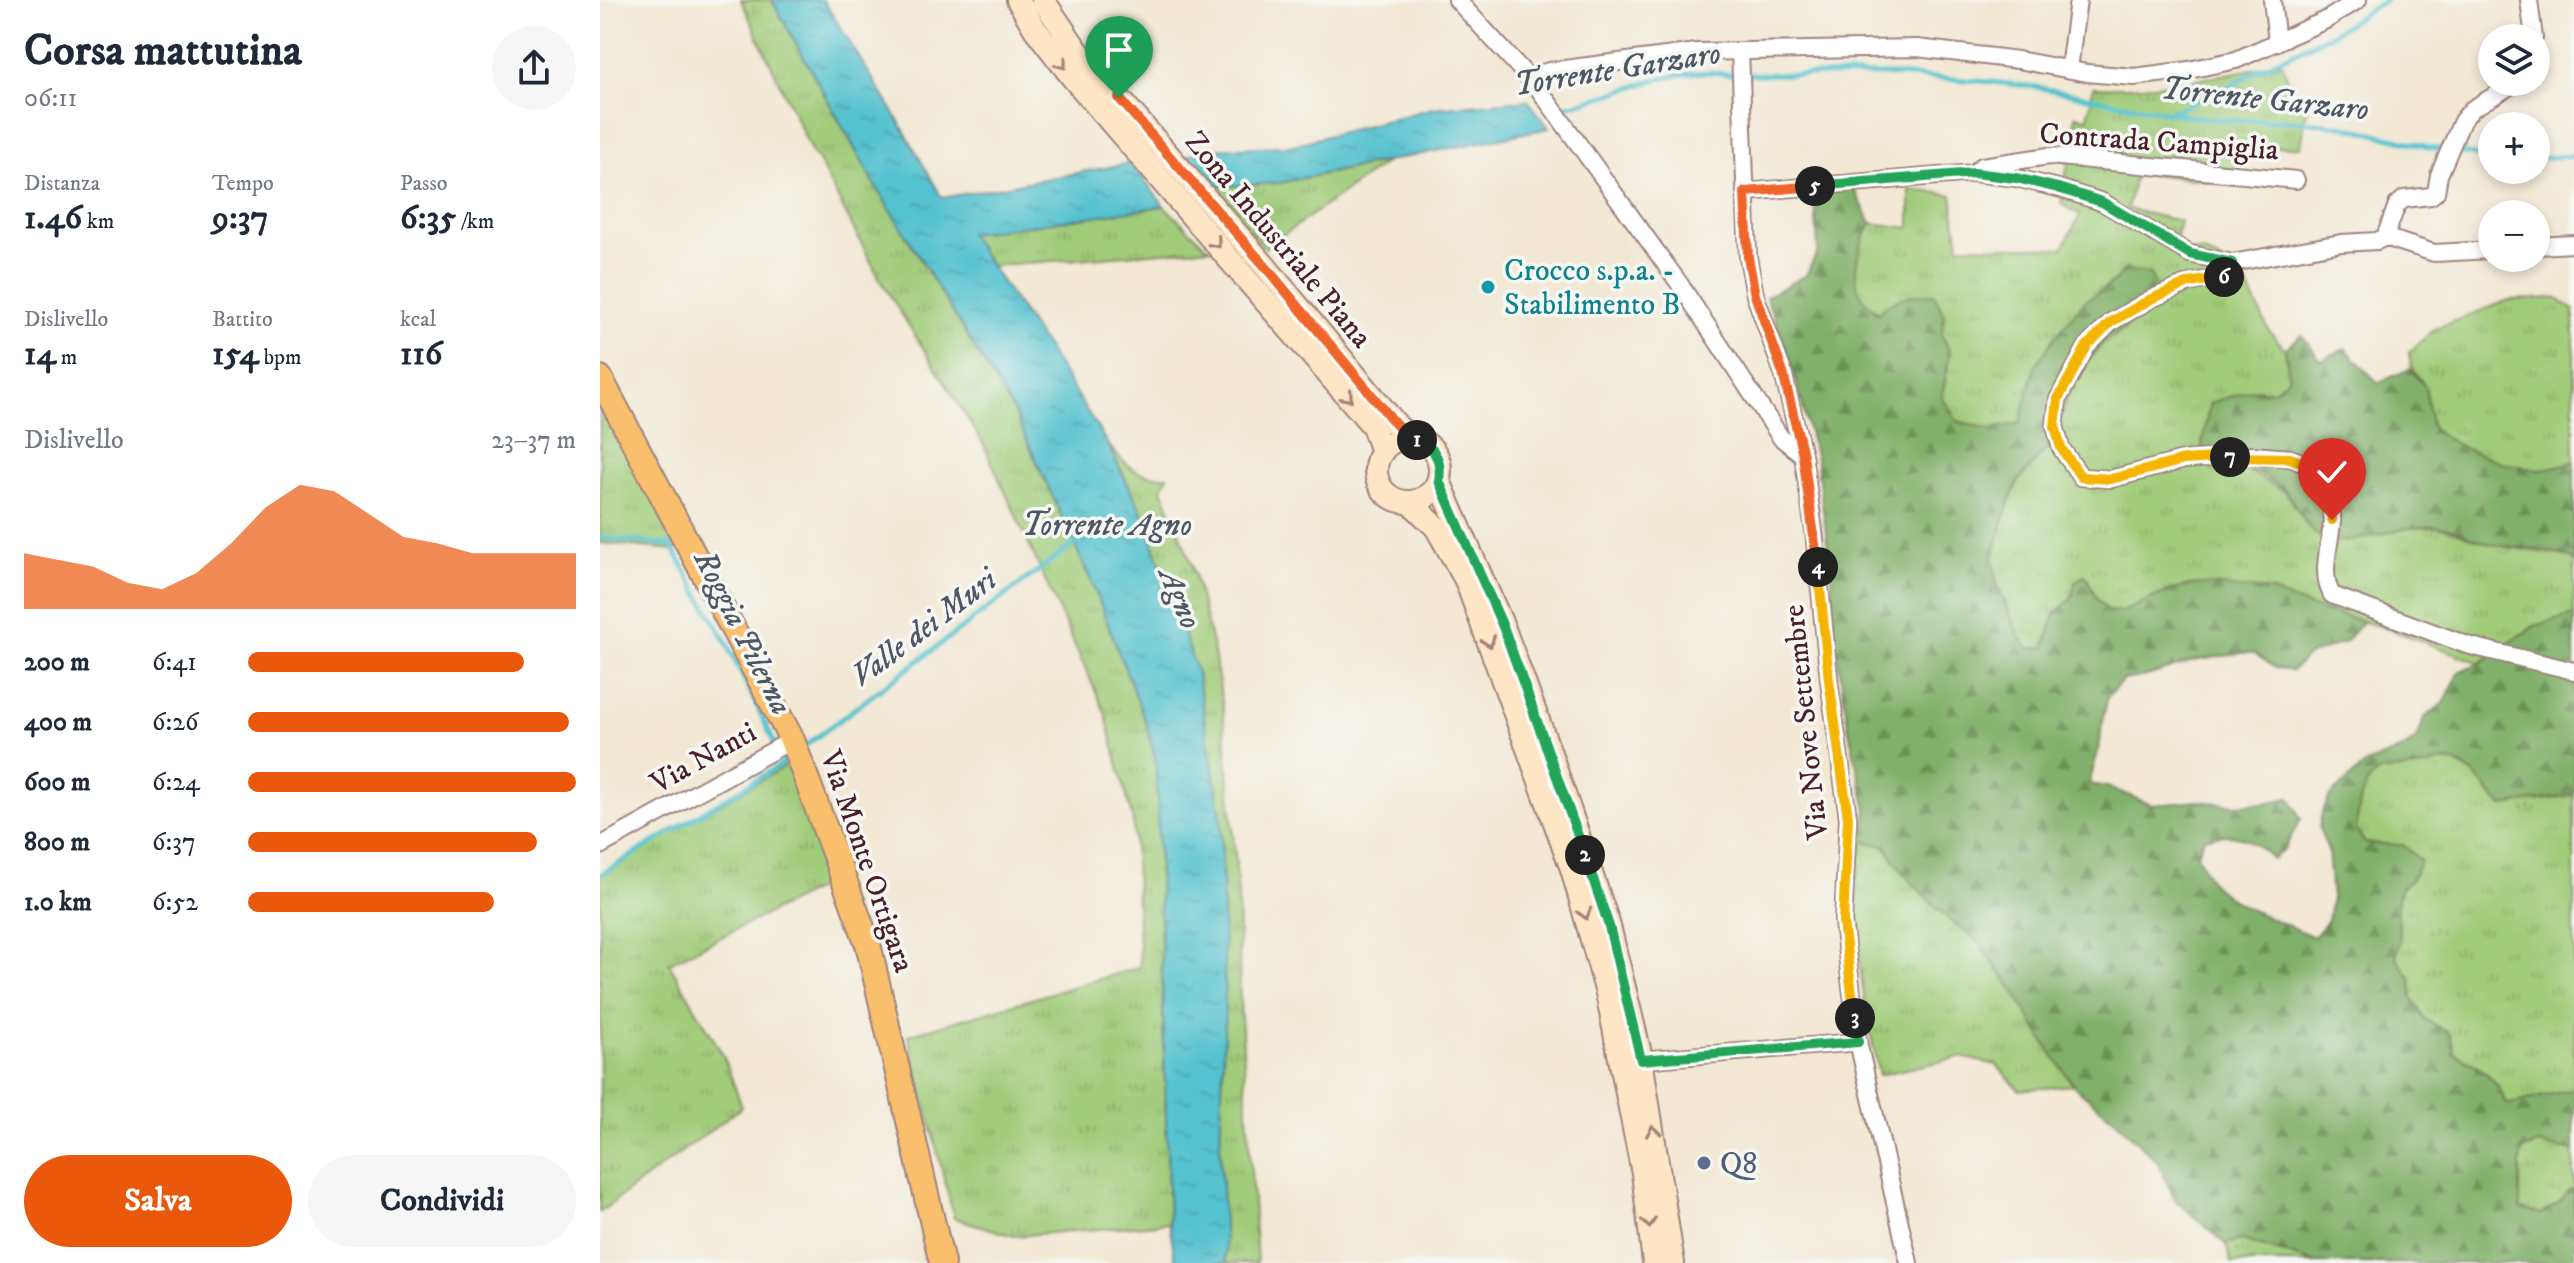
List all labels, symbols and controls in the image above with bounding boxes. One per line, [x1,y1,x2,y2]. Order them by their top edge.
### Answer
pin [1085,16,1153,98]
text: Corsa mattutina [24,24,302,79]
map controls [2478,24,2550,272]
button: layers [2478,24,2550,96]
button: share [492,26,576,110]
icon: arrive [1097,28,1141,72]
water label: Torrente Garzaro [1511,34,1724,106]
one-way arrow [1053,55,1067,70]
water label: Torrente Garzaro [2159,69,2371,131]
text: 06:11 [24,82,77,115]
button: + [2478,112,2550,184]
street label: Contrada Campiglia [2038,116,2280,169]
street label: Zona Industriale Piana [1176,124,1379,356]
pin: 5 [1795,166,1835,206]
text: Distanza [24,170,100,197]
text: Tempo [212,170,274,197]
text: Passo [400,170,448,197]
text: 5 [1810,172,1820,199]
text: 1.46 [24,197,82,239]
text: 9:37 [212,197,268,239]
text: 6:35 [400,197,456,239]
button: − [2478,200,2550,272]
text: km [82,208,114,235]
text: /km [456,208,494,235]
one-way arrow [1206,234,1221,248]
place label: Crocco s.p.a. - Stabilimento B [1504,253,1681,324]
pin: 6 [2204,257,2244,297]
text: 6 [2218,263,2230,290]
marker: Crocco s.p.a. - Stabilimento B [1479,278,1497,296]
text: Dislivello [24,306,108,333]
text: Battito [212,306,273,333]
text: kcal [400,306,436,333]
text: 14 [24,333,56,375]
text: 154 [212,333,259,375]
text: 116 [400,333,443,375]
text: m [56,344,77,371]
text: bpm [259,344,302,371]
one-way arrow [1338,388,1353,402]
pin: 1 [1397,420,1437,460]
text: Dislivello [24,424,124,457]
text: 23–37 m [491,424,576,457]
text: 1 [1413,426,1421,453]
pin: 7 [2210,437,2250,477]
pin [2298,438,2366,520]
text: 7 [2224,443,2236,470]
icon: check [2310,450,2354,494]
water label: Torrente Agno [1022,506,1192,546]
water label: Roggia Pilerna [683,543,801,722]
pin: 4 [1798,547,1838,587]
text: 4 [1812,553,1824,580]
water label: Agno [1147,559,1210,635]
water label: Valle dei Muri [843,560,1006,697]
street label: Via Nove Settembre [1776,603,1837,842]
one-way arrow [1479,634,1496,648]
text: 200 m [24,646,90,679]
text: 6:41 [152,646,197,679]
text: 400 m [24,706,92,739]
text: 6:26 [152,706,199,739]
street label: Via Nanti [644,714,763,803]
street label: Via Monte Ortigara [811,745,922,978]
text: 600 m [24,766,91,799]
text: 6:24 [152,766,200,799]
text: 800 m [24,826,90,859]
text: 6:37 [152,826,196,859]
pin: 2 [1565,835,1605,875]
text: 2 [1580,841,1590,868]
text: 1.0 km [24,886,92,919]
text: 6:52 [152,886,198,919]
one-way arrow [1575,906,1592,920]
pin: 3 [1835,998,1875,1038]
text: 3 [1851,1004,1859,1031]
one-way arrow [1645,1124,1662,1137]
place label: Q8 [1720,1146,1757,1183]
marker: Q8 [1695,1154,1713,1172]
button: Salva [24,1155,292,1247]
button: Condividi [308,1155,576,1247]
one-way arrow [1641,1217,1658,1230]

